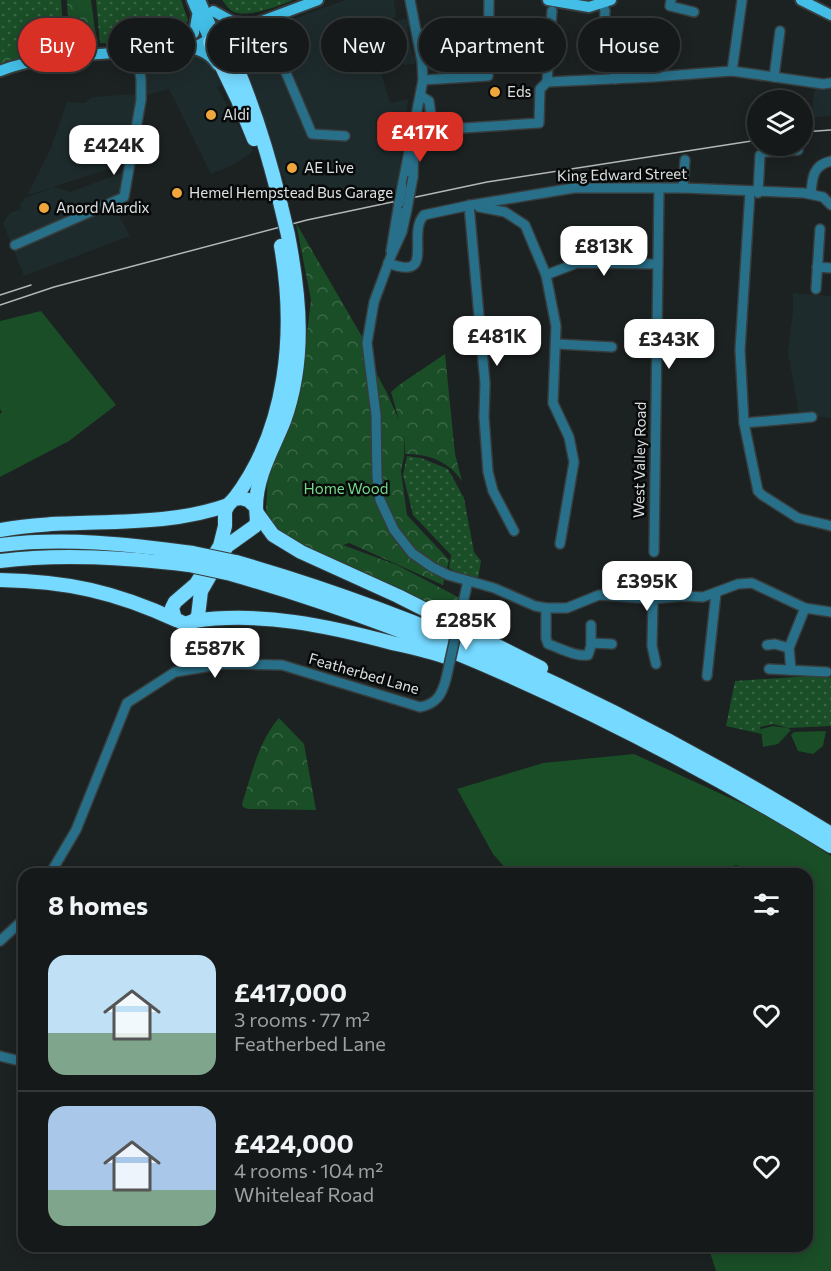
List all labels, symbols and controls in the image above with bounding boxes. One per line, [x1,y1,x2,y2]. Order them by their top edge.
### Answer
chip: Buy [18,18,96,72]
chip: Rent [108,18,195,72]
chip: Filters [207,18,309,72]
chip: New [321,18,407,72]
chip: Apartment [419,18,566,72]
chip: House [578,18,680,72]
place label: Eds [507,82,532,100]
marker: Eds [488,85,502,99]
map controls [747,90,813,156]
button: layers [747,90,813,156]
place label: Aldi [223,105,250,123]
marker: Aldi [204,108,218,122]
pin: £417K [378,112,462,163]
text: £417K [391,119,449,143]
pin: £424K [72,125,156,176]
text: £424K [83,132,145,156]
place label: AE Live [304,158,354,176]
marker: AE Live [285,161,299,175]
street label: King Edward Street [557,164,687,184]
place label: Hemel Hempstead Bus Garage [189,183,393,201]
marker: Hemel Hempstead Bus Garage [170,186,184,200]
place label: Anord Mardix [56,198,149,216]
marker: Anord Mardix [37,201,51,215]
pin: £813K [562,226,646,277]
text: £813K [574,233,634,257]
pin: £481K [455,316,539,367]
pin: £343K [627,319,711,370]
text: £481K [467,323,527,347]
text: £343K [638,326,700,350]
street label: West Valley Road [629,402,649,518]
park label: Home Wood [304,479,388,497]
pin: £395K [605,561,689,612]
text: £395K [616,568,678,592]
pin: £285K [424,600,508,651]
text: £285K [435,607,497,631]
pin: £587K [173,628,257,679]
text: £587K [185,635,245,659]
street label: Featherbed Lane [307,649,422,697]
icon: filters [750,888,783,921]
text: 8 homes [48,889,148,920]
text: £417,000 [234,976,347,1007]
icon: home [96,979,168,1051]
icon: heart [750,999,783,1032]
text: 3 rooms · 77 m² [234,1007,370,1031]
text: Featherbed Lane [234,1031,386,1055]
text: £424,000 [234,1127,354,1158]
icon: home [96,1130,168,1202]
icon: heart [750,1150,783,1183]
text: 4 rooms · 104 m² [234,1158,383,1182]
text: Whiteleaf Road [234,1182,374,1206]

